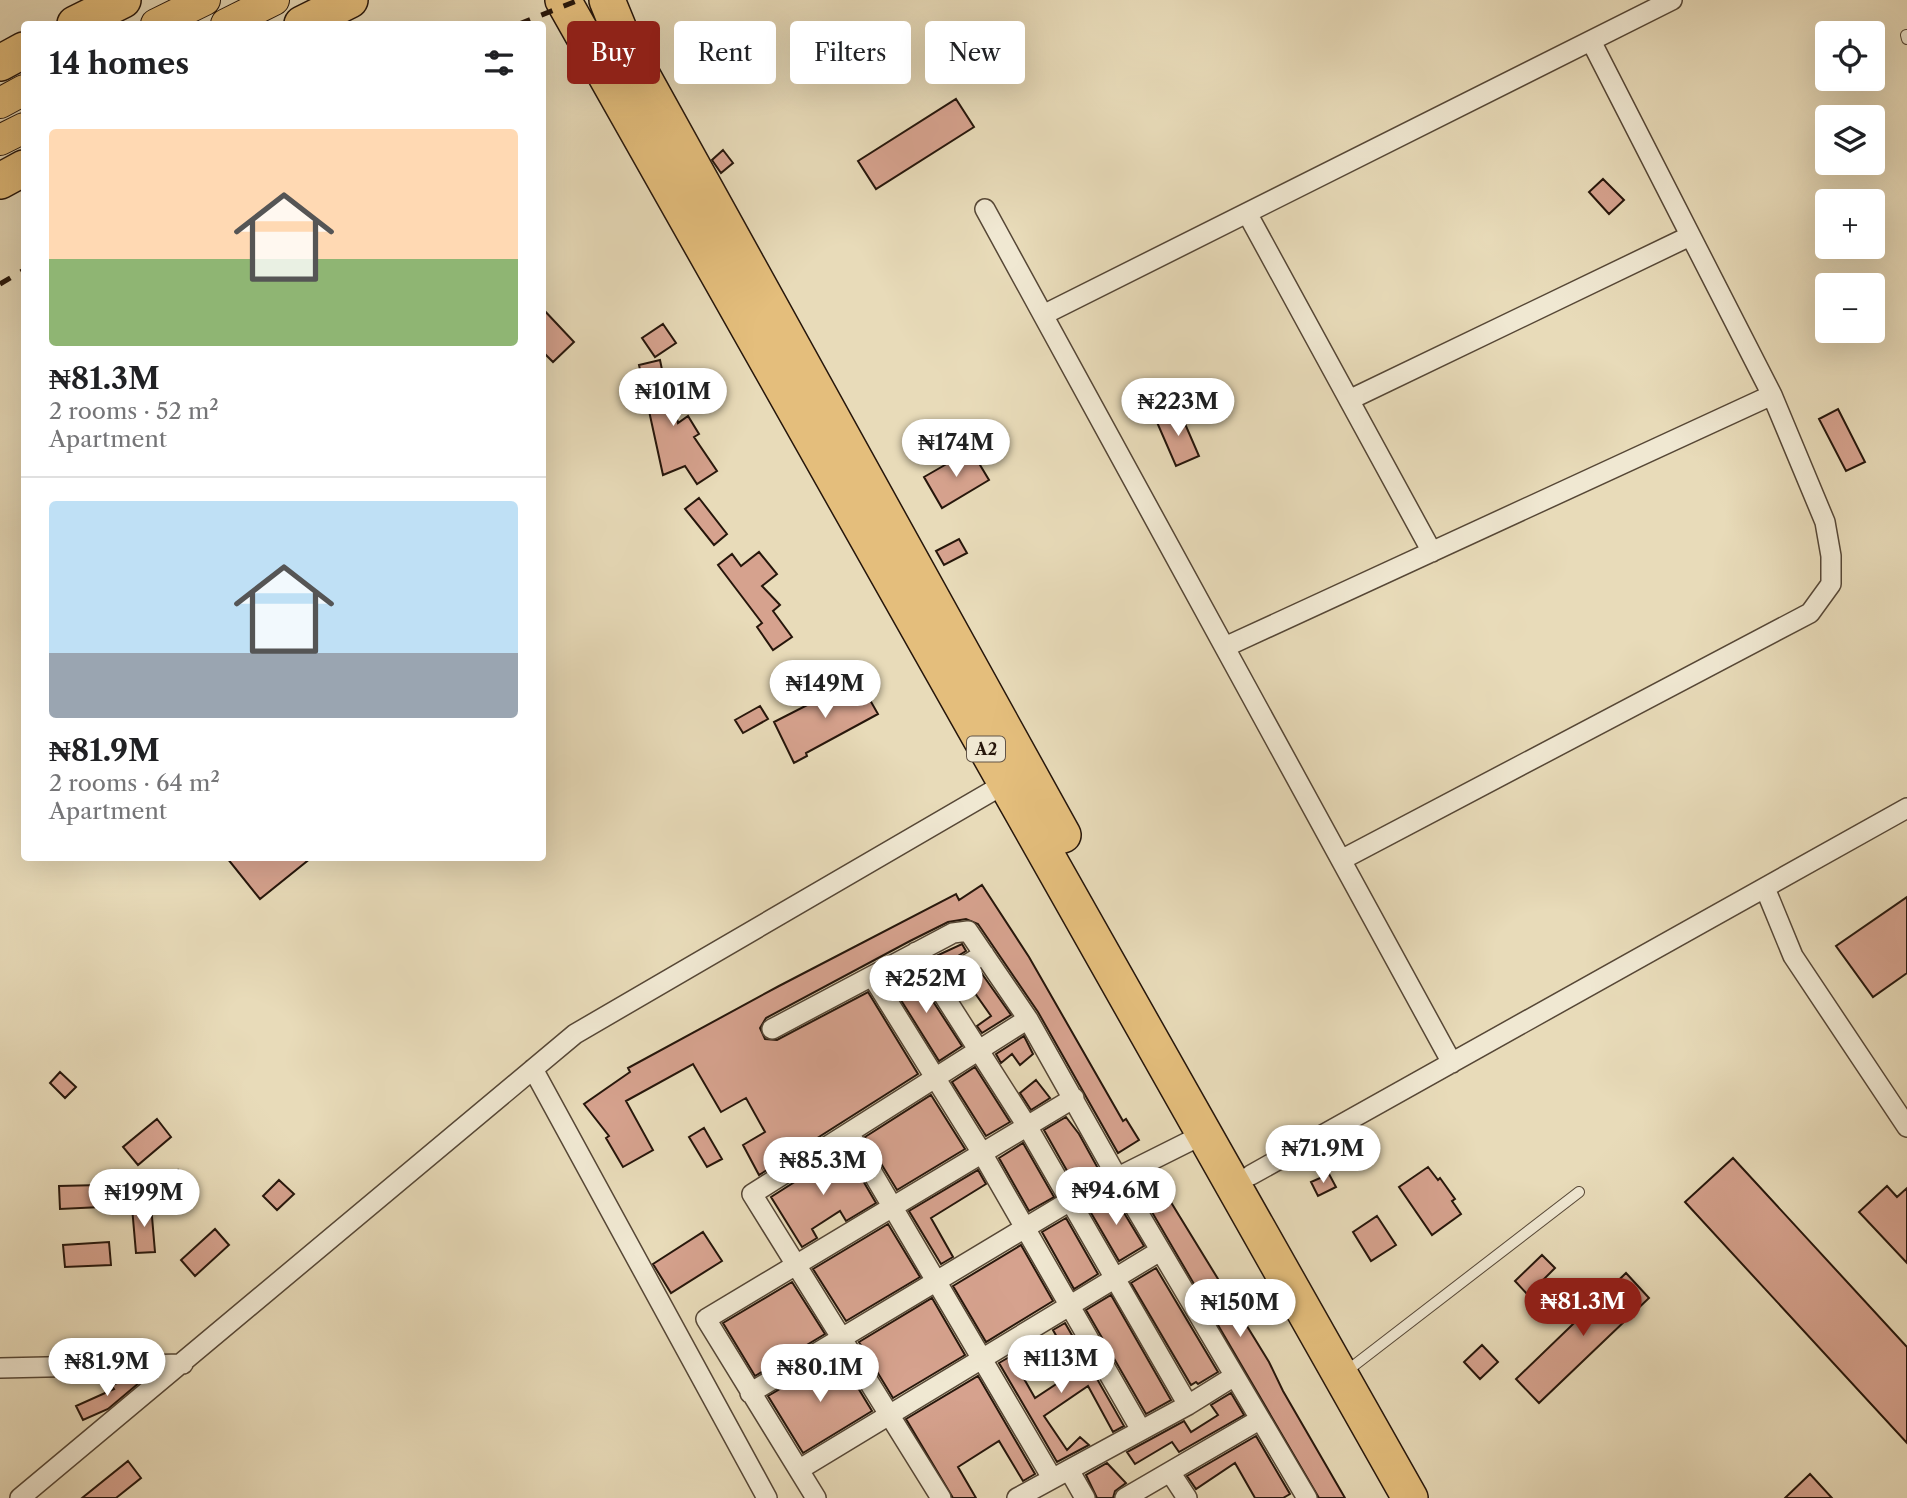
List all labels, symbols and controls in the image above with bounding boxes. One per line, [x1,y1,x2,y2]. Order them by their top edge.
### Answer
chip: Buy [567,21,660,84]
chip: Rent [674,21,776,84]
chip: Filters [790,21,911,84]
chip: New [925,21,1025,84]
map controls [1815,21,1885,343]
button: locate [1815,21,1885,91]
icon: filters [480,44,518,82]
text: 14 homes [49,45,189,82]
button: layers [1815,105,1885,175]
icon: home [221,174,347,300]
button: + [1815,189,1885,259]
button: − [1815,273,1885,343]
text: ₦81.3M [49,360,160,397]
pin: ₦101M [624,368,722,428]
text: ₦101M [635,377,711,405]
pin: ₦223M [1129,378,1227,438]
text: ₦223M [1137,387,1219,415]
text: 2 rooms · 52 m² [49,397,219,425]
pin: ₦174M [907,420,1005,479]
text: Apartment [49,425,167,453]
text: ₦174M [918,428,994,456]
icon: home [221,546,347,672]
pin: ₦149M [776,660,874,720]
text: ₦149M [786,669,864,697]
text: ₦81.9M [49,732,160,769]
road number: A2 [967,736,1005,762]
text: 2 rooms · 64 m² [49,769,220,797]
text: Apartment [49,797,167,825]
pin: ₦252M [877,956,975,1015]
text: ₦252M [886,964,966,992]
pin: ₦71.9M [1266,1126,1380,1185]
text: ₦71.9M [1282,1134,1364,1162]
pin: ₦85.3M [766,1138,880,1197]
text: ₦85.3M [779,1146,867,1174]
pin: ₦94.6M [1059,1168,1173,1227]
pin: ₦199M [95,1170,193,1229]
text: ₦94.6M [1072,1176,1160,1204]
text: ₦199M [105,1178,183,1206]
pin: ₦81.3M [1526,1278,1640,1338]
pin: ₦150M [1191,1280,1289,1339]
text: ₦81.3M [1541,1287,1625,1315]
text: ₦150M [1201,1288,1279,1316]
pin: ₦113M [1012,1336,1110,1395]
pin: ₦81.9M [50,1338,164,1398]
pin: ₦80.1M [763,1344,877,1404]
text: ₦113M [1024,1344,1098,1372]
text: ₦81.9M [64,1347,150,1375]
text: ₦80.1M [777,1353,863,1381]

